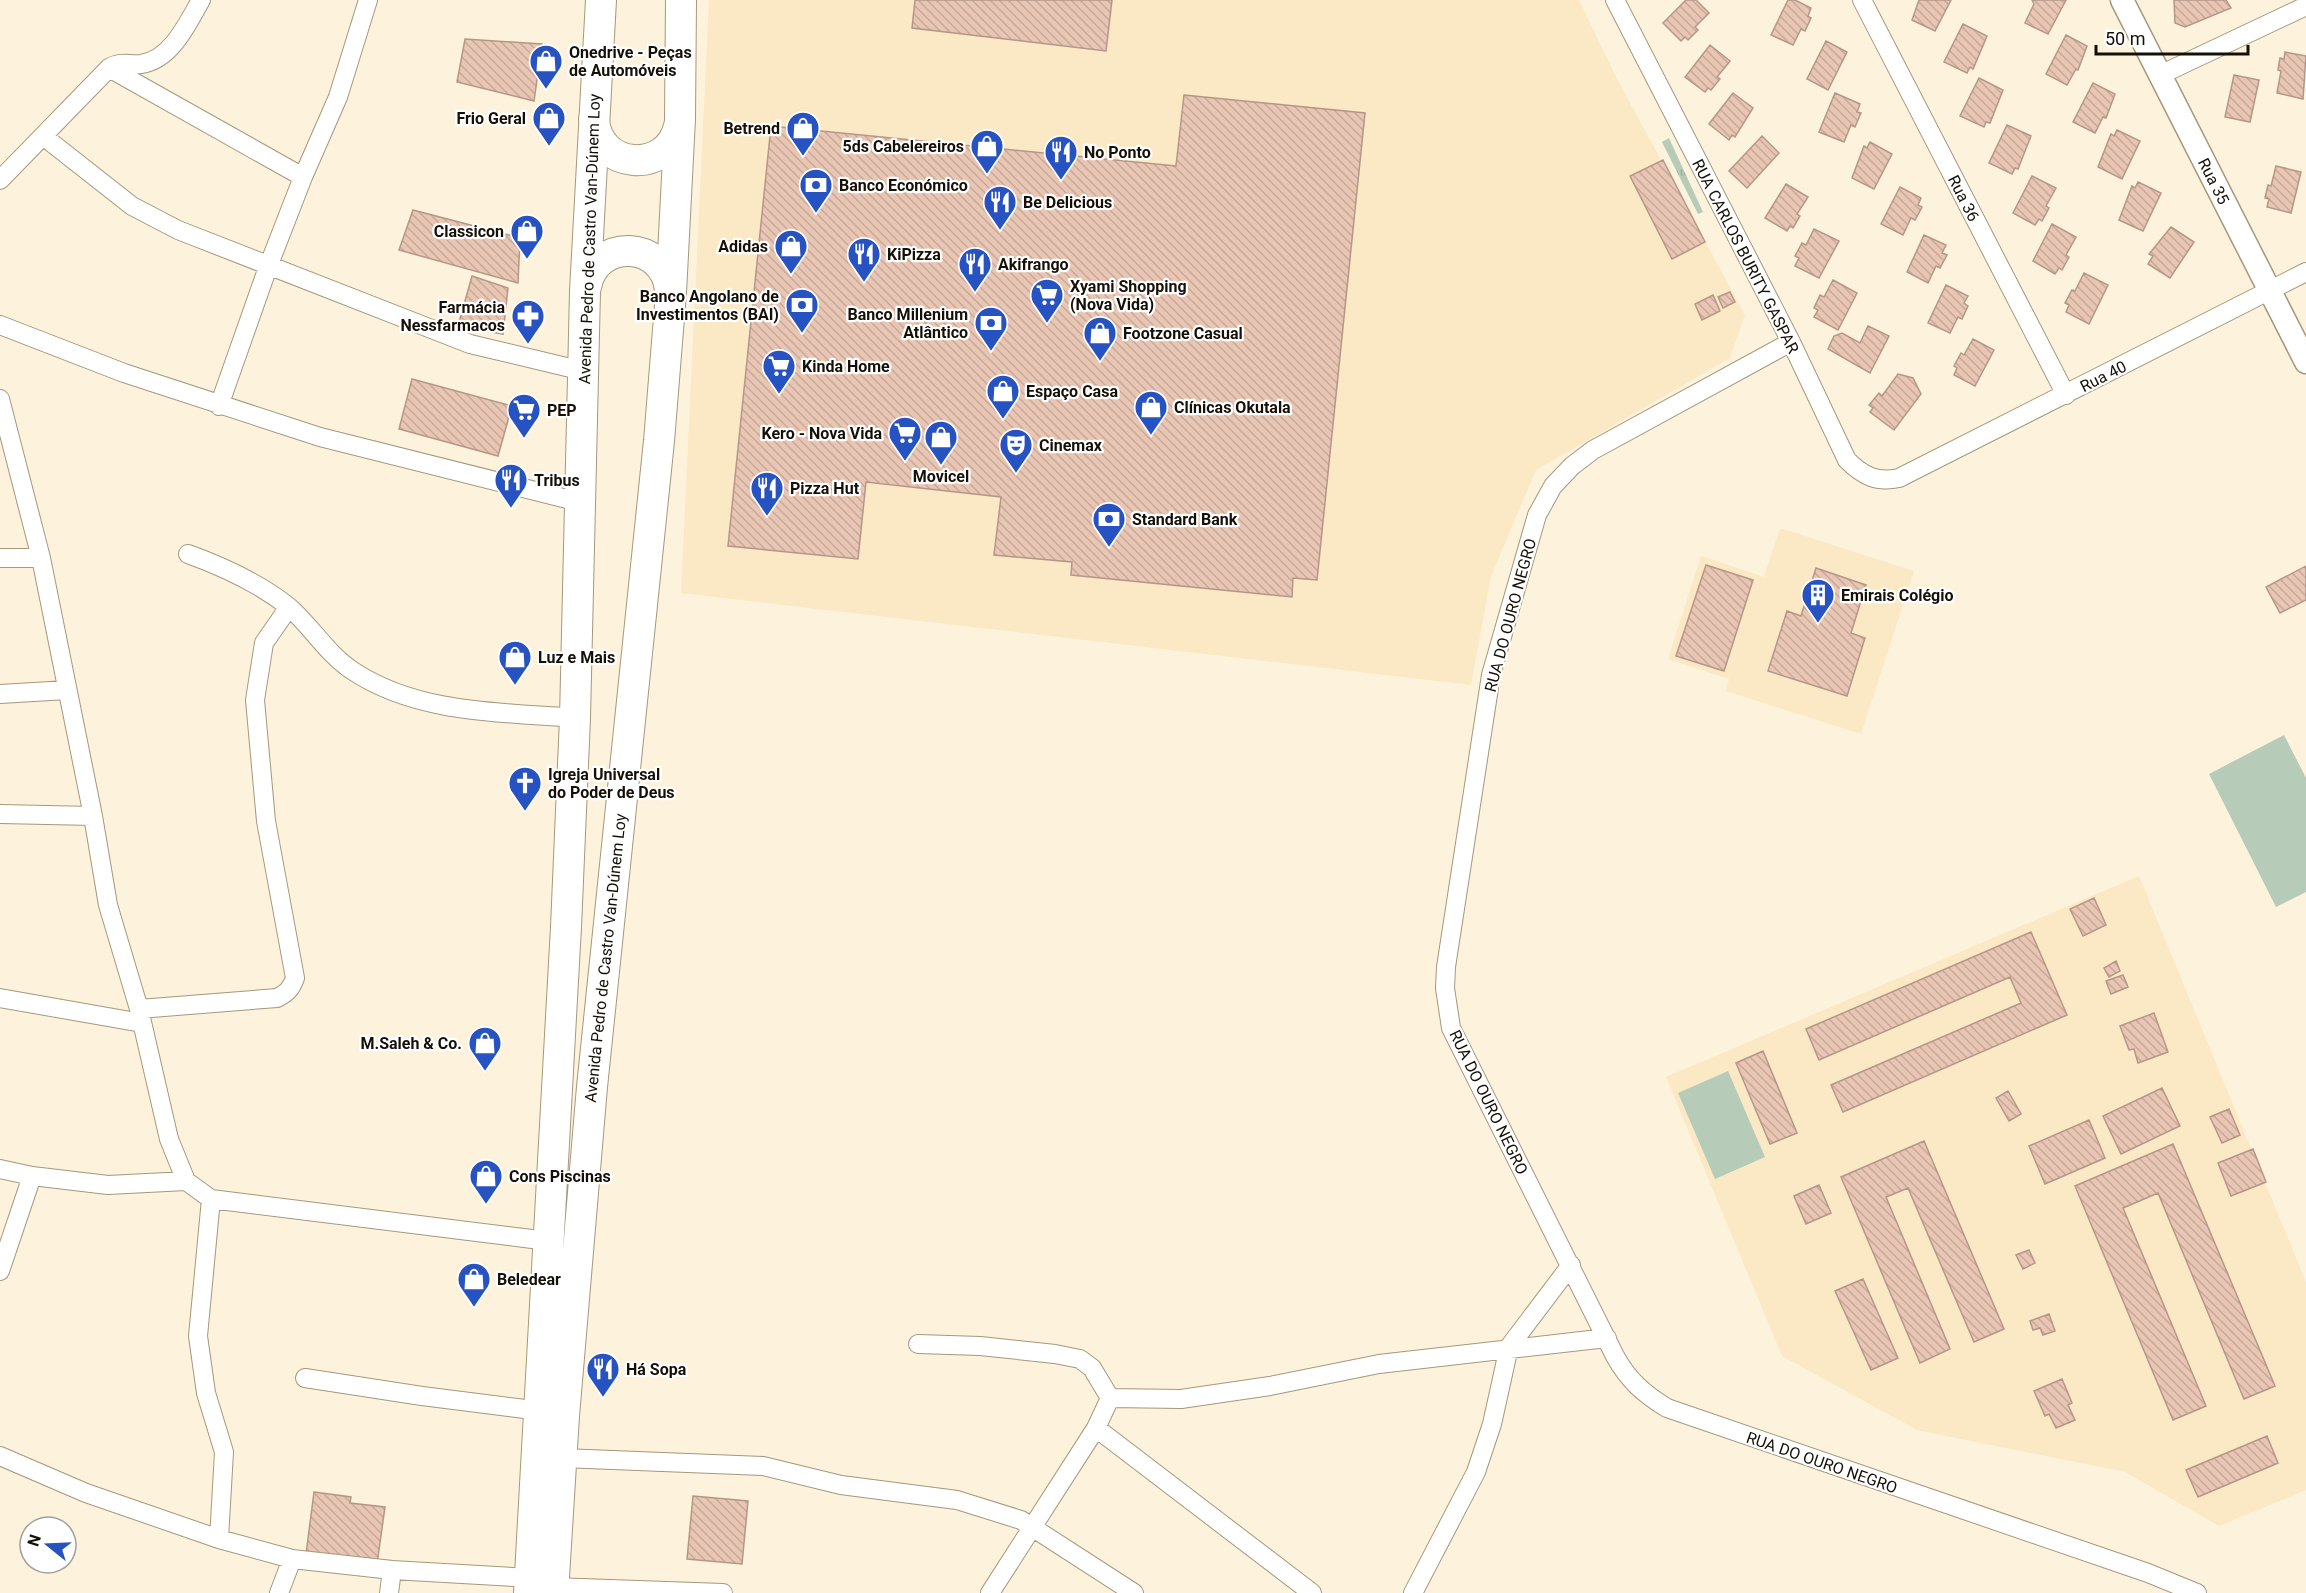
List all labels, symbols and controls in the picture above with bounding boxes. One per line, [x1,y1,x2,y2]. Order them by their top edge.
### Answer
scale bar [2096,18,2248,56]
text: 50 m [2105,28,2145,49]
shop icon: Onedrive - Peças de Automóveis [528,43,564,90]
place label: Onedrive - Peças de Automóveis [569,43,692,80]
street label: Avenida Pedro de Castro Van-Dúnem Loy [575,93,604,385]
shop icon: Frio Geral [531,100,567,147]
place label: Frio Geral [456,109,526,128]
shop icon: Betrend [785,110,821,157]
place label: Betrend [723,119,780,138]
shop icon: 5ds Cabelereiros [969,128,1005,175]
restaurant icon: No Ponto [1043,134,1079,181]
place label: 5ds Cabelereiros [843,137,964,156]
place label: No Ponto [1084,143,1151,162]
street label: Rua 35 [2194,155,2233,208]
street label: RUA CARLOS BURITY GASPAR [1688,156,1803,357]
bank icon: Banco Económico [798,167,834,214]
street label: Rua 36 [1944,172,1983,225]
place label: Banco Económico [839,176,968,195]
restaurant icon: Be Delicious [982,184,1018,231]
place label: Be Delicious [1023,193,1112,212]
shop icon: Classicon [509,213,545,260]
place label: Classicon [434,222,504,241]
shop icon: Adidas [773,228,809,275]
restaurant icon: KiPizza [846,236,882,283]
place label: Adidas [718,237,768,256]
place label: KiPizza [887,245,941,264]
restaurant icon: Akifrango [957,246,993,293]
place label: Akifrango [998,255,1069,274]
supermarket icon: Xyami Shopping (Nova Vida) [1029,277,1065,324]
place label: Xyami Shopping (Nova Vida) [1070,277,1187,314]
place label: Banco Angolano de Investimentos (BAI) [636,287,779,324]
bank icon: Banco Angolano de Investimentos (BAI) [784,287,820,334]
place label: Farmácia Nessfarmacos [400,298,505,335]
pharmacy icon: Farmácia Nessfarmacos [510,298,546,345]
place label: Banco Millenium Atlântico [848,305,968,342]
bank icon: Banco Millenium Atlântico [973,305,1009,352]
shop icon: Footzone Casual [1082,315,1118,362]
place label: Footzone Casual [1123,324,1243,343]
supermarket icon: Kinda Home [761,348,797,395]
place label: Kinda Home [802,357,890,376]
street label: Rua 40 [2077,357,2130,396]
shop icon: Espaço Casa [985,373,1021,420]
place label: Espaço Casa [1026,382,1118,401]
shop icon: Clínicas Okutala [1133,389,1169,436]
supermarket icon: PEP [506,392,542,439]
place label: Clínicas Okutala [1174,398,1291,417]
place label: PEP [547,401,577,420]
supermarket icon: Kero - Nova Vida [887,415,923,462]
shop icon: Movicel [923,419,959,466]
place label: Kero - Nova Vida [761,424,882,443]
theatre icon: Cinemax [998,427,1034,474]
place label: Cinemax [1039,436,1103,455]
restaurant icon: Tribus [493,462,529,509]
place label: Movicel [913,467,969,486]
restaurant icon: Pizza Hut [749,470,785,517]
place label: Tribus [534,471,580,490]
place label: Pizza Hut [790,479,860,498]
bank icon: Standard Bank [1091,501,1127,548]
place label: Standard Bank [1132,510,1238,529]
street label: RUA DO OURO NEGRO [1481,536,1540,694]
building icon: Emirais Colégio [1800,577,1836,624]
place label: Emirais Colégio [1841,586,1953,605]
shop icon: Luz e Mais [497,639,533,686]
place label: Luz e Mais [538,648,615,667]
church icon: Igreja Universal do Poder de Deus [507,765,543,812]
place label: Igreja Universal do Poder de Deus [548,765,675,802]
street label: Avenida Pedro de Castro Van-Dúnem Loy [581,812,630,1104]
shop icon: M.Saleh & Co. [467,1025,503,1072]
street label: RUA DO OURO NEGRO [1445,1027,1532,1178]
place label: M.Saleh & Co. [360,1034,462,1053]
shop icon: Cons Piscinas [468,1158,504,1205]
place label: Cons Piscinas [509,1167,611,1186]
shop icon: Beledear [456,1261,492,1308]
place label: Beledear [497,1270,561,1289]
restaurant icon: Há Sopa [585,1351,621,1398]
place label: Há Sopa [626,1360,687,1379]
street label: RUA DO OURO NEGRO [1744,1428,1900,1497]
north arrow [18,1515,78,1575]
text: N [23,1532,45,1549]

